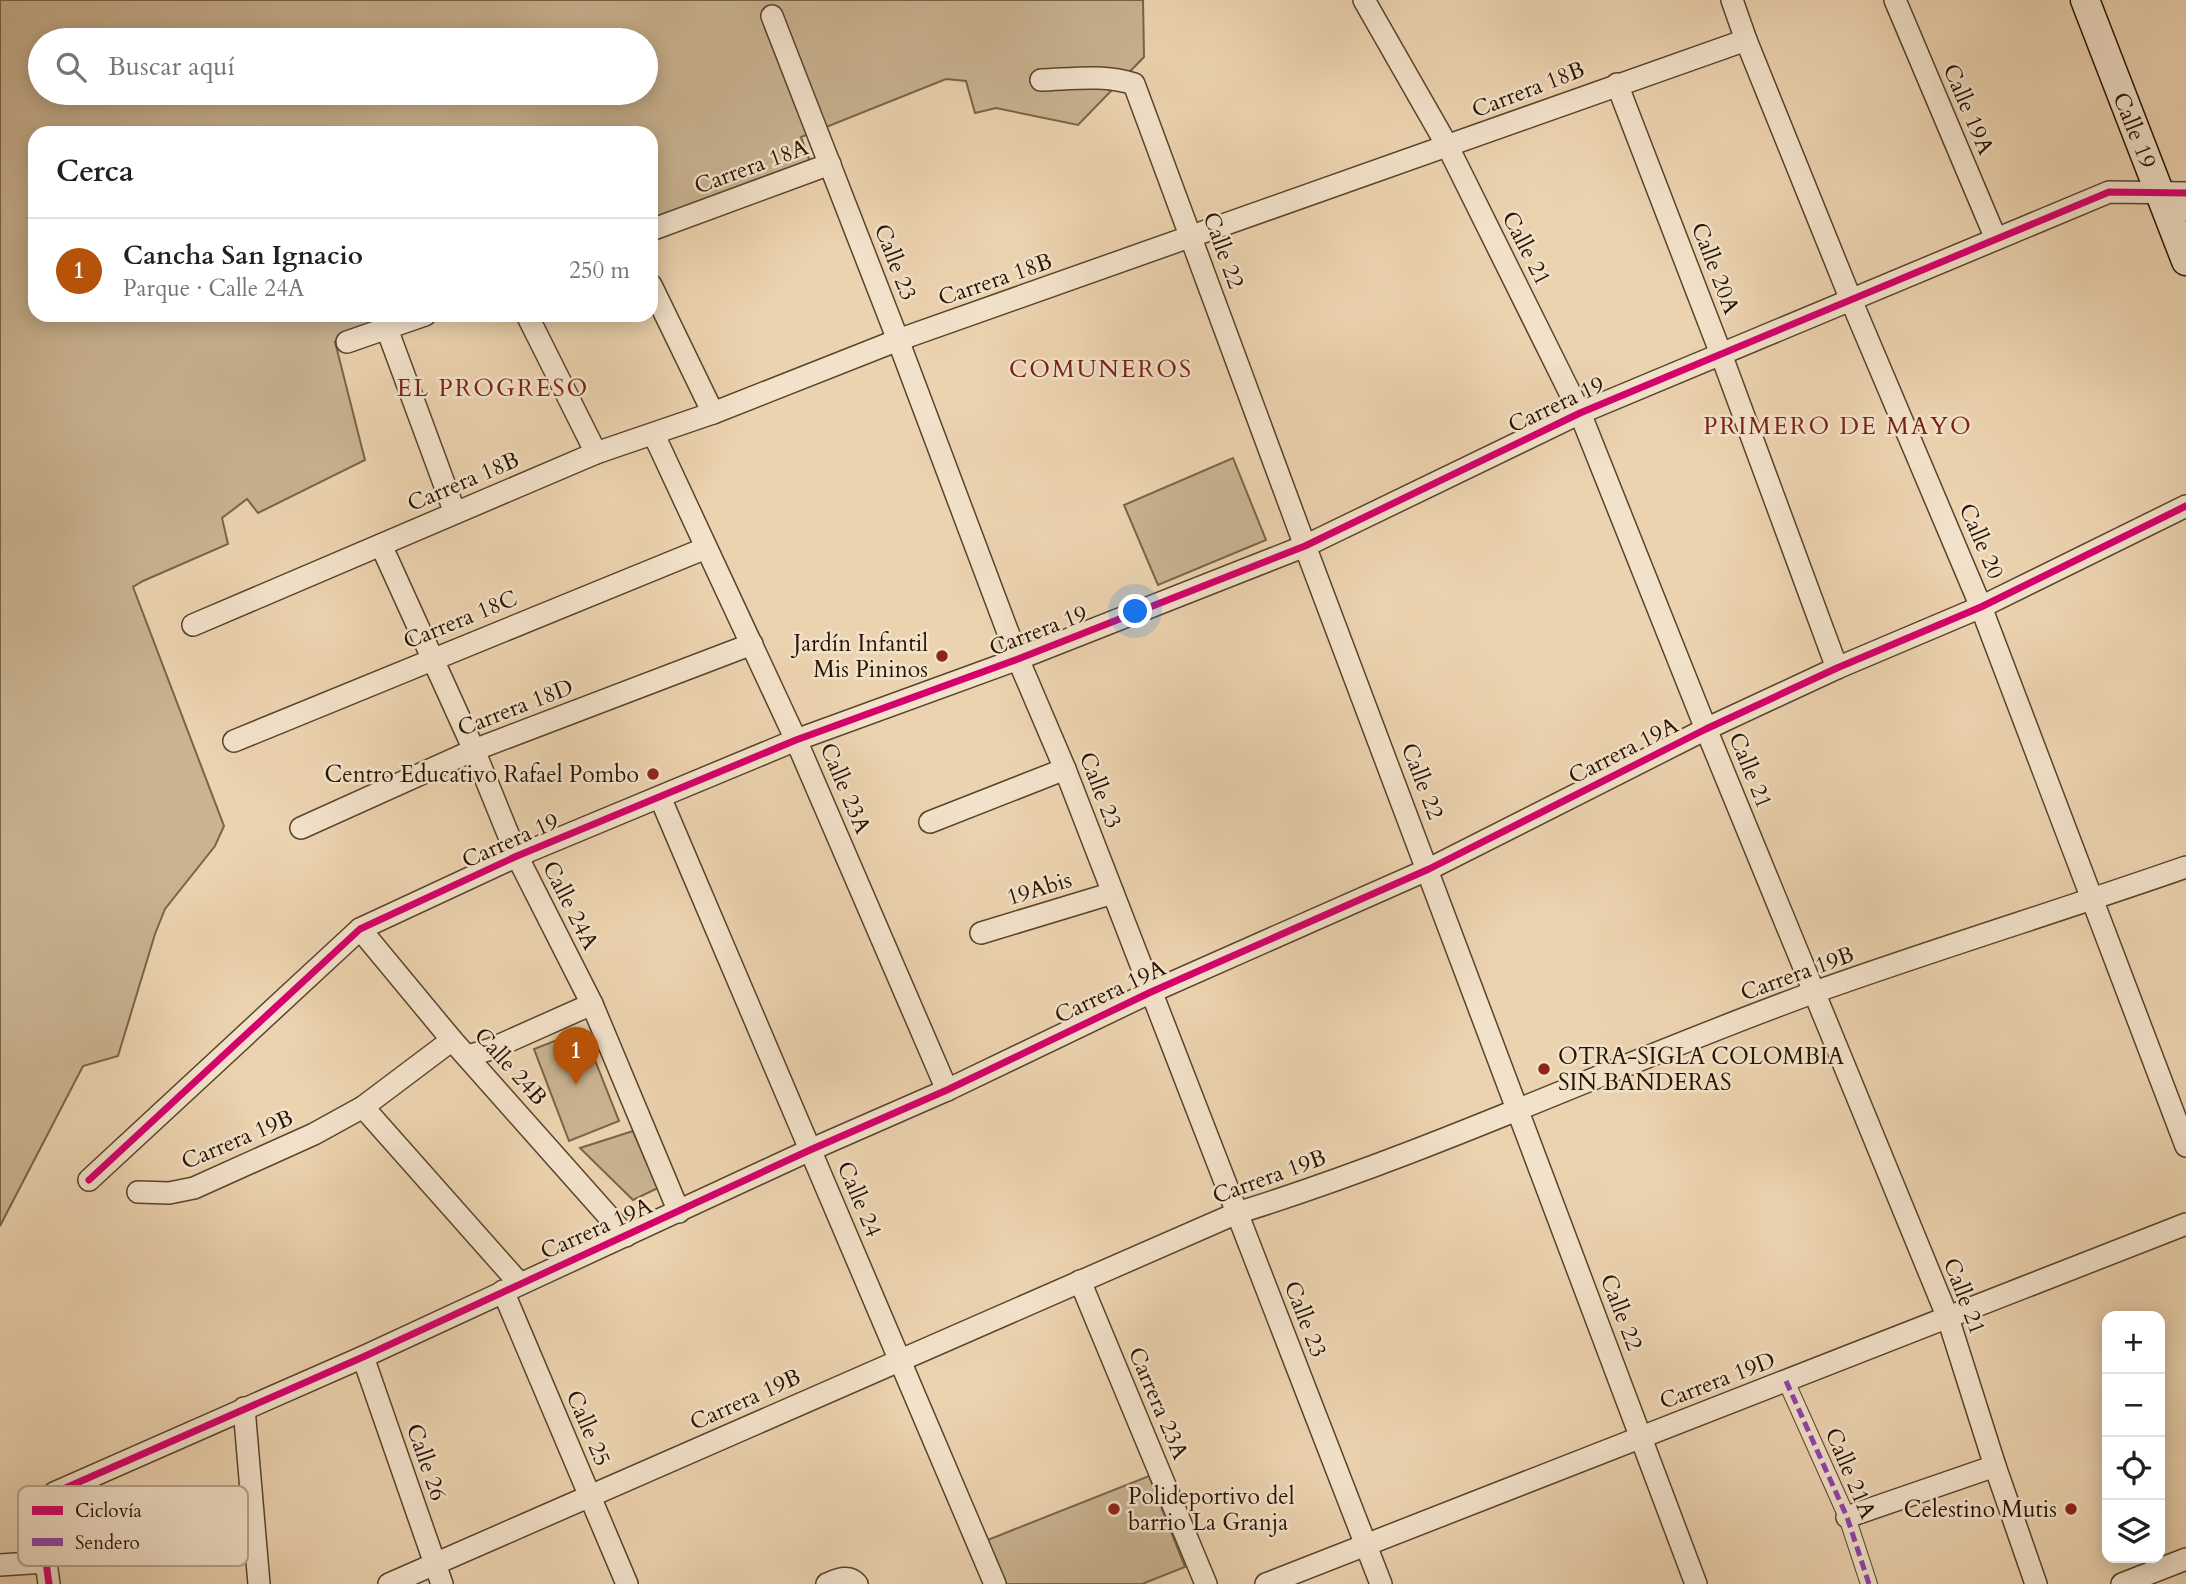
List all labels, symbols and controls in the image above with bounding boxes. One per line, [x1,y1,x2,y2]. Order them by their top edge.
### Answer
search box [28,28,658,105]
icon: search [52,48,90,86]
text: Buscar aquí [108,49,235,84]
street label: Carrera 18B [1467,54,1589,125]
street label: Calle 19A [1936,59,2002,160]
street label: Calle 19 [2105,88,2164,173]
street label: Carrera 18A [690,131,813,201]
text: Cerca [56,151,134,192]
street label: Calle 21 [1495,206,1558,291]
street label: Calle 22 [1195,208,1252,293]
street label: Calle 20A [1684,218,1747,319]
street label: Calle 23 [867,220,924,305]
text: Cancha San Ignacio [123,238,363,273]
street label: Carrera 18B [934,246,1056,313]
text: 1 [73,255,85,286]
text: 250 m [569,255,630,286]
text: Parque · Calle 24A [123,273,304,304]
district label: COMUNEROS [1009,353,1193,386]
street label: Carrera 19 [1503,369,1609,440]
district label: EL PROGRESO [397,372,589,405]
district label: PRIMERO DE MAYO [1703,410,1973,443]
street label: Carrera 18B [403,444,524,519]
street label: Calle 20 [1952,499,2011,584]
street label: Carrera 18C [399,583,522,656]
your location [1118,594,1152,628]
street label: Carrera 19 [985,598,1092,663]
place label: Jardín Infantil Mis Pininos [790,628,928,685]
marker: Jardín Infantil Mis Pininos [934,648,950,664]
street label: Carrera 18D [453,671,577,744]
street label: Carrera 19A [1563,709,1684,791]
street label: Calle 21 [1721,728,1780,813]
street label: Calle 23A [813,738,879,839]
street label: Calle 22 [1394,739,1451,824]
street label: Calle 23 [1072,748,1129,833]
place label: Centro Educativo Rafael Pombo [325,759,639,790]
marker: Centro Educativo Rafael Pombo [645,766,661,782]
street label: Carrera 19 [457,805,563,876]
street label: Calle 24A [535,856,606,955]
street label: 19Abis [1003,864,1075,913]
street label: Carrera 19B [1736,939,1858,1008]
street label: Carrera 19A [1050,952,1171,1031]
street label: Calle 24B [467,1021,554,1112]
pin: 1 [553,1027,599,1085]
place label: OTRA-SIGLA COLOMBIA SIN BANDERAS [1558,1041,1845,1098]
marker: OTRA-SIGLA COLOMBIA SIN BANDERAS [1536,1061,1552,1077]
street label: Carrera 19B [177,1102,298,1177]
street label: Carrera 19B [1208,1142,1330,1211]
street label: Calle 24 [830,1157,889,1242]
street label: Carrera 19A [535,1190,658,1267]
street label: Calle 21 [1936,1254,1993,1339]
street label: Calle 22 [1593,1270,1650,1355]
street label: Calle 23 [1277,1277,1334,1362]
map controls [2102,1311,2165,1563]
button: + [2102,1311,2165,1374]
street label: Carrera 23A [1121,1342,1196,1465]
street label: Carrera 19D [1655,1344,1779,1417]
street label: Carrera 19B [685,1361,806,1438]
button: − [2102,1374,2165,1437]
street label: Calle 25 [559,1386,618,1471]
street label: Calle 26 [399,1420,454,1505]
street label: Calle 21A [1818,1423,1884,1524]
button: locate [2102,1437,2165,1500]
place label: Polideportivo del barrio La Granja [1128,1481,1295,1538]
legend [18,1486,248,1566]
place label: Celestino Mutis [1904,1494,2057,1525]
text: Ciclovía [75,1498,142,1524]
button: layers [2102,1500,2165,1563]
marker: Polideportivo del barrio La Granja [1106,1501,1122,1517]
marker: Celestino Mutis [2063,1501,2079,1517]
text: Sendero [75,1530,140,1556]

